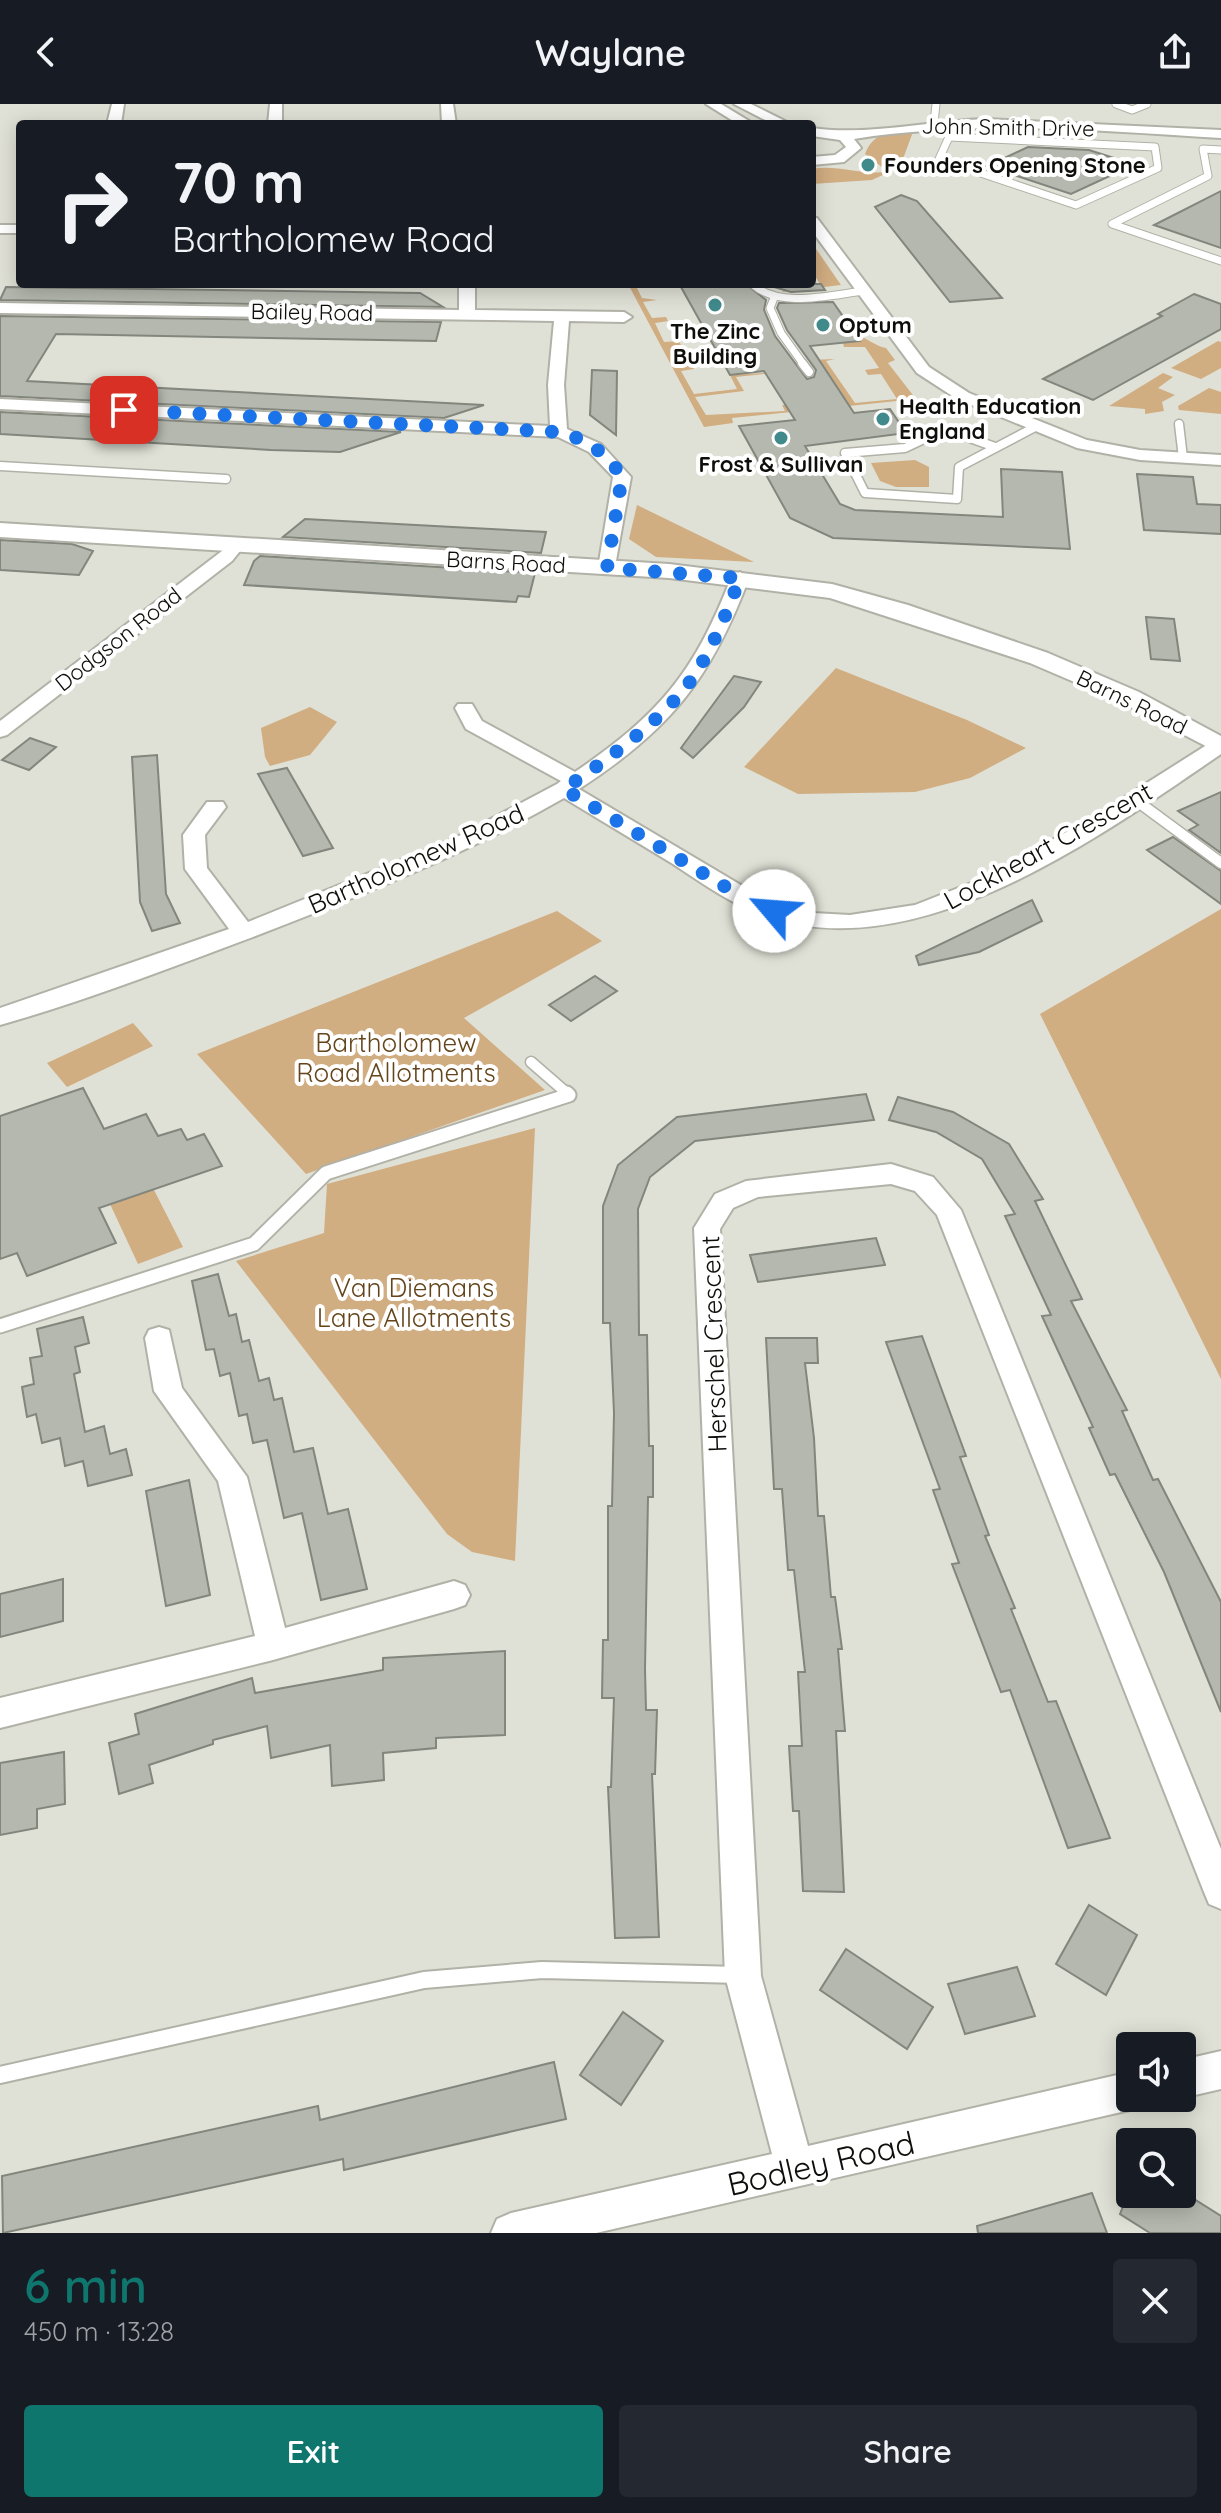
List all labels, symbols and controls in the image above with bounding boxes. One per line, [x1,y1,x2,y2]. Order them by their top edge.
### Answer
icon: back [24,30,68,74]
text: Waylane [535,30,686,75]
icon: share [1153,30,1197,74]
street label: John Smith Drive [921,111,1095,143]
text: 70 m [172,147,304,217]
place label: Founders Opening Stone [884,151,1146,179]
icon: right [40,152,144,256]
marker: Founders Opening Stone [859,156,877,174]
text: Bartholomew Road [172,216,495,261]
marker: The Zinc Building [706,296,724,314]
street label: Bailey Road [250,297,374,327]
place label: Optum [839,311,912,339]
marker: Optum [814,316,832,334]
place label: The Zinc Building [670,317,760,370]
pin [90,376,158,444]
icon: arrive [102,388,146,432]
place label: Health Education England [899,392,1081,445]
marker: Health Education England [874,410,892,428]
marker: Frost & Sullivan [772,429,790,447]
place label: Frost & Sullivan [699,450,863,478]
street label: Barns Road [445,545,567,579]
street label: Dodgson Road [49,581,187,697]
street label: Barns Road [1072,663,1192,741]
street label: Lockheart Crescent [938,775,1158,917]
street label: Bartholomew Road [303,796,529,921]
position arrow [732,869,816,953]
park label: Bartholomew Road Allotments [296,1026,496,1089]
street label: Herschel Crescent [693,1235,734,1453]
park label: Van Diemans Lane Allotments [317,1271,511,1334]
map controls [1116,2032,1196,2208]
button: sound [1116,2032,1196,2112]
street label: Bodley Road [723,2122,918,2204]
button: search [1116,2128,1196,2208]
text: 6 min [24,2255,147,2315]
button: close [1113,2259,1197,2343]
text: 450 m · 13:28 [24,2315,174,2348]
button: Exit [24,2405,603,2497]
button: Share [619,2405,1197,2497]

